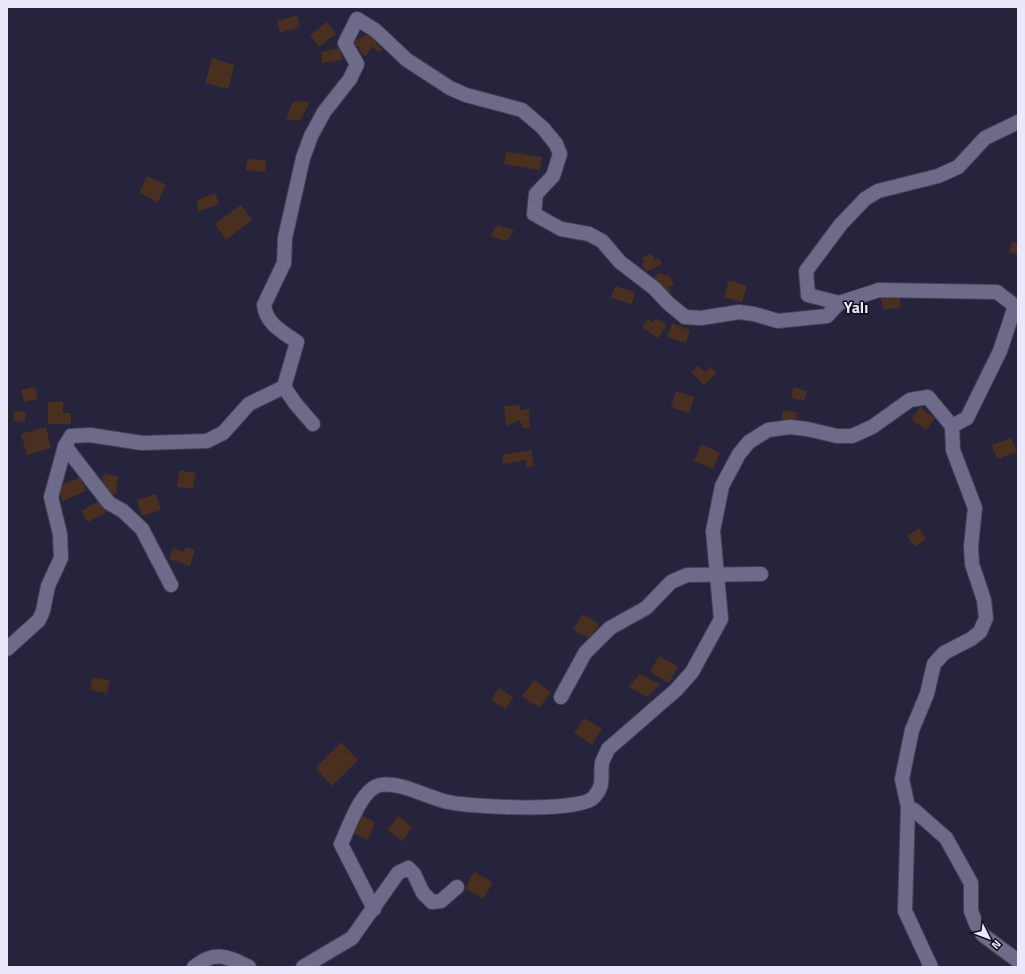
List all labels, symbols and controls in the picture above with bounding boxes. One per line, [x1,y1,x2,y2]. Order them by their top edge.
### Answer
district label: Yalı [844,295,868,319]
north arrow [969,918,1009,958]
text: N [988,937,1005,953]

